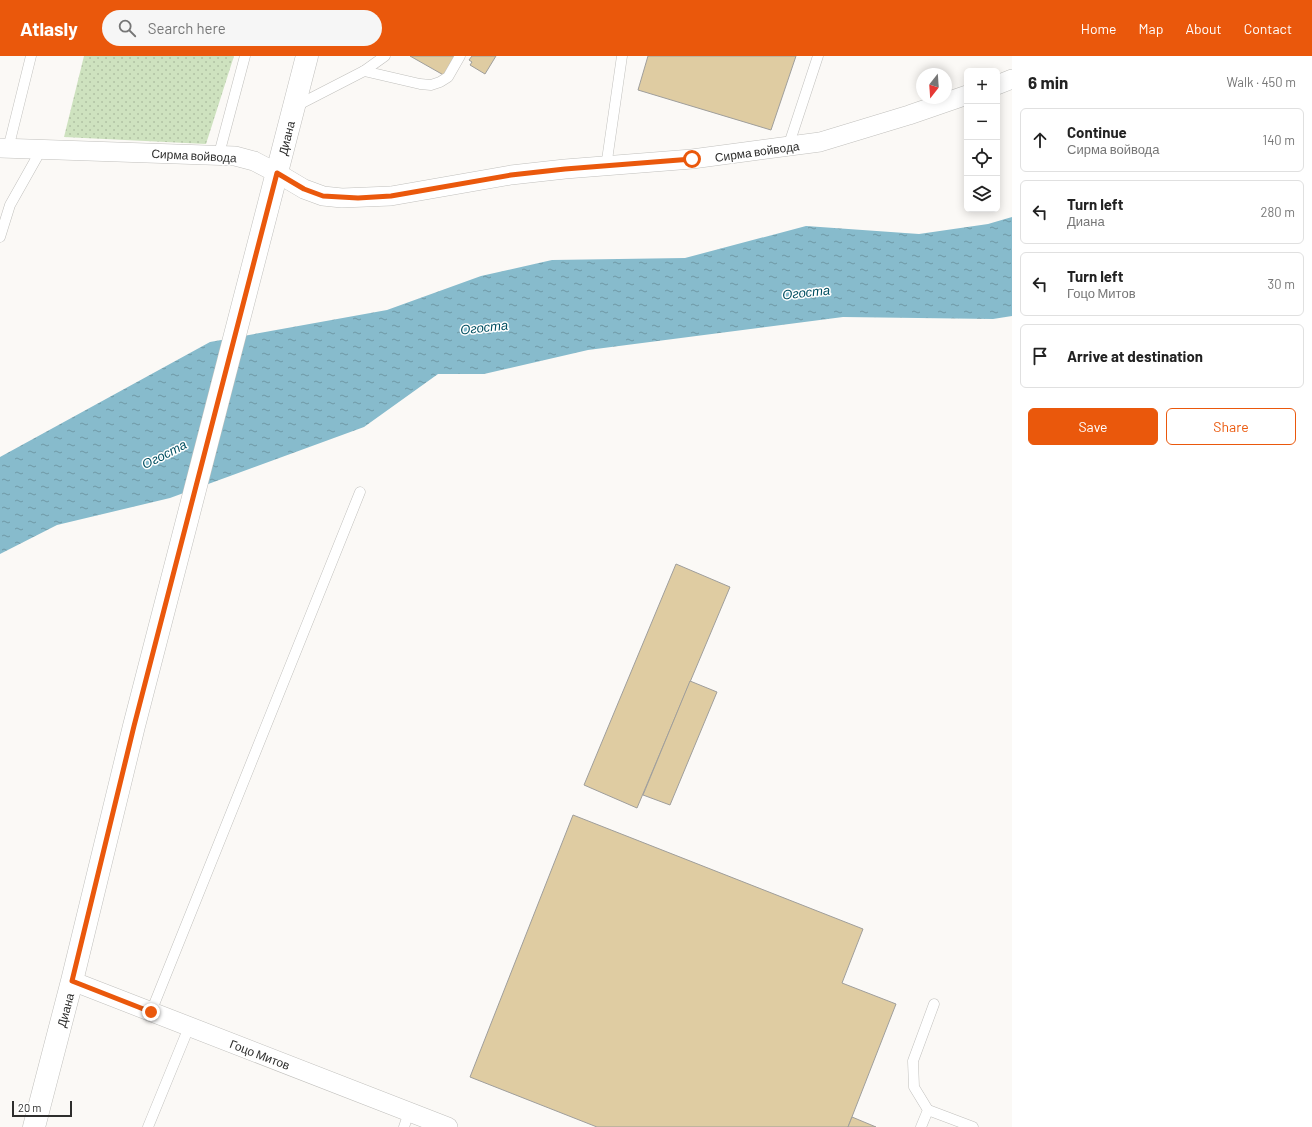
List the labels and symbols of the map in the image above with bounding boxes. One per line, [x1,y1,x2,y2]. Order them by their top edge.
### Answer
north arrow [916,68,952,104]
street label: Диана [275,119,298,157]
street label: Сирма войвода [714,138,801,165]
street label: Сирма войвода [151,146,237,165]
route start [683,150,701,168]
water label: Огоста [781,282,831,302]
water label: Огоста [459,317,509,337]
water label: Огоста [139,436,189,472]
street label: Диана [54,991,77,1029]
route end [142,1003,160,1021]
street label: Гоцо Митов [228,1036,292,1073]
scale bar [12,1099,72,1118]

